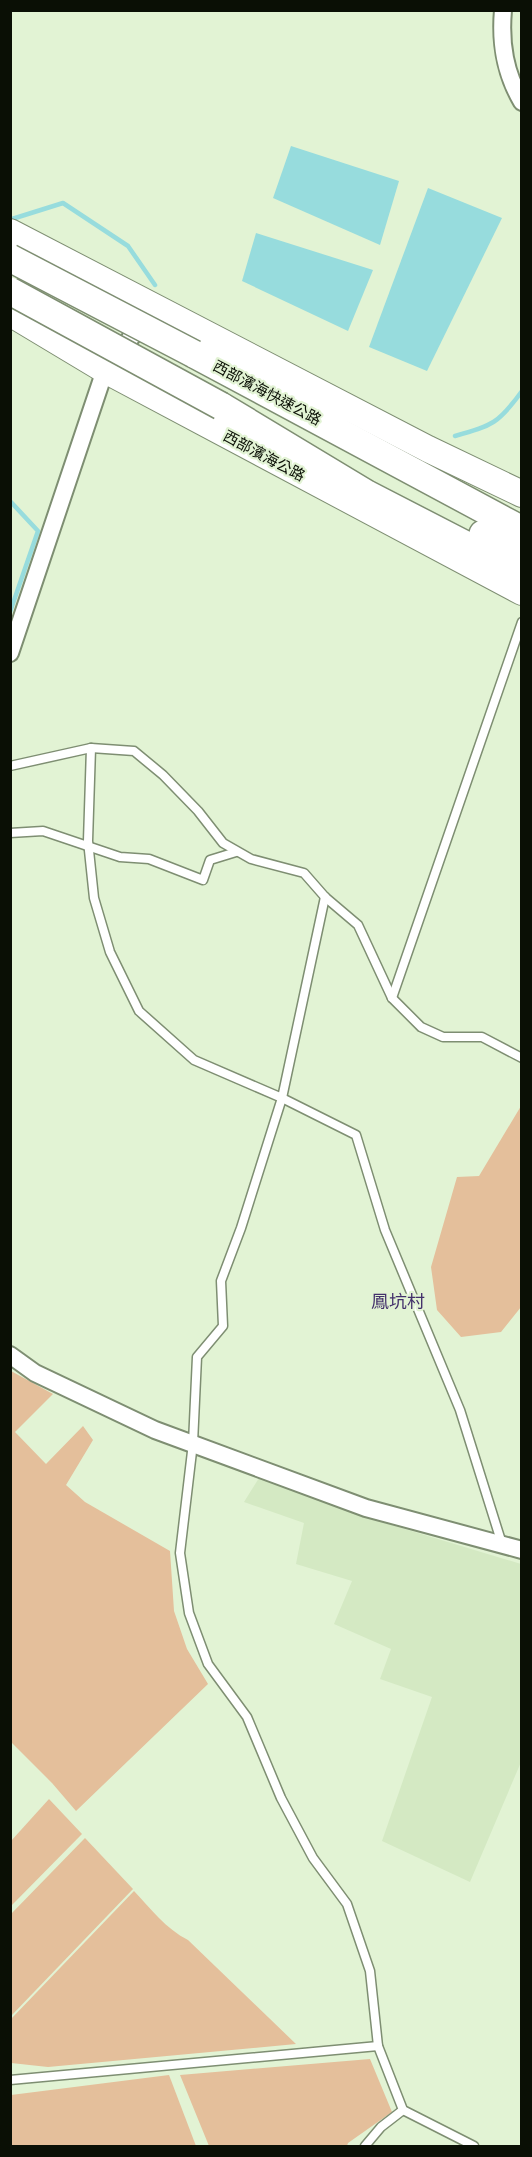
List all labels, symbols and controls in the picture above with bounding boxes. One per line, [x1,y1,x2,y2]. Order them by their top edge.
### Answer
street label: 西部濱海快速公路 [210,357,324,429]
street label: 西部濱海公路 [220,427,308,485]
district label: 鳳坑村 [371,1291,425,1312]

